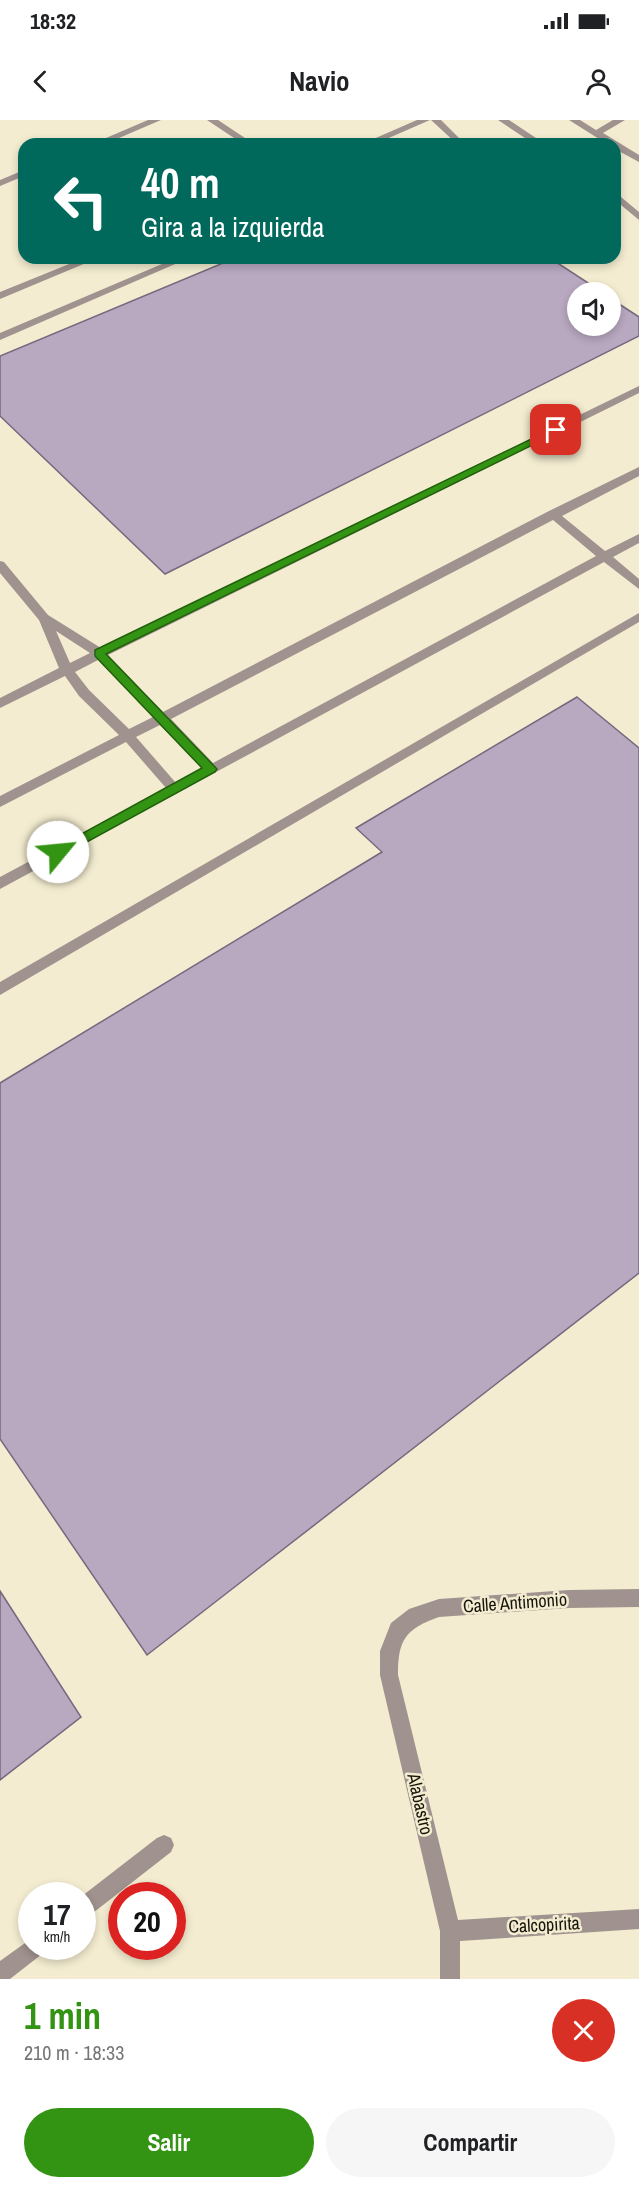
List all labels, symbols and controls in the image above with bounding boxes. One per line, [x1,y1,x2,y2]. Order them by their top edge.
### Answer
text: 18:32 [30,6,76,36]
text: Navio [289,63,350,99]
icon: back [24,65,57,98]
icon: person [582,65,615,98]
text: 40 m [141,155,220,211]
icon: left [42,162,120,240]
text: Gira a la izquierda [141,209,324,245]
map controls [567,282,621,336]
button: sound [567,282,621,336]
pin [530,404,581,455]
icon: arrive [539,413,572,446]
position arrow [26,820,90,884]
street label: Calle Antimonio [462,1586,568,1619]
street label: Alabastro [401,1770,440,1837]
speed limit sign: 20 [108,1882,186,1960]
text: 17 [43,1894,71,1934]
street label: Calcopirita [508,1910,580,1939]
text: km/h [44,1926,70,1947]
text: 1 min [24,1992,101,2040]
button: close [552,1999,615,2062]
text: 210 m · 18:33 [24,2039,124,2066]
button: Salir [24,2108,314,2177]
button: Compartir [326,2108,615,2177]

